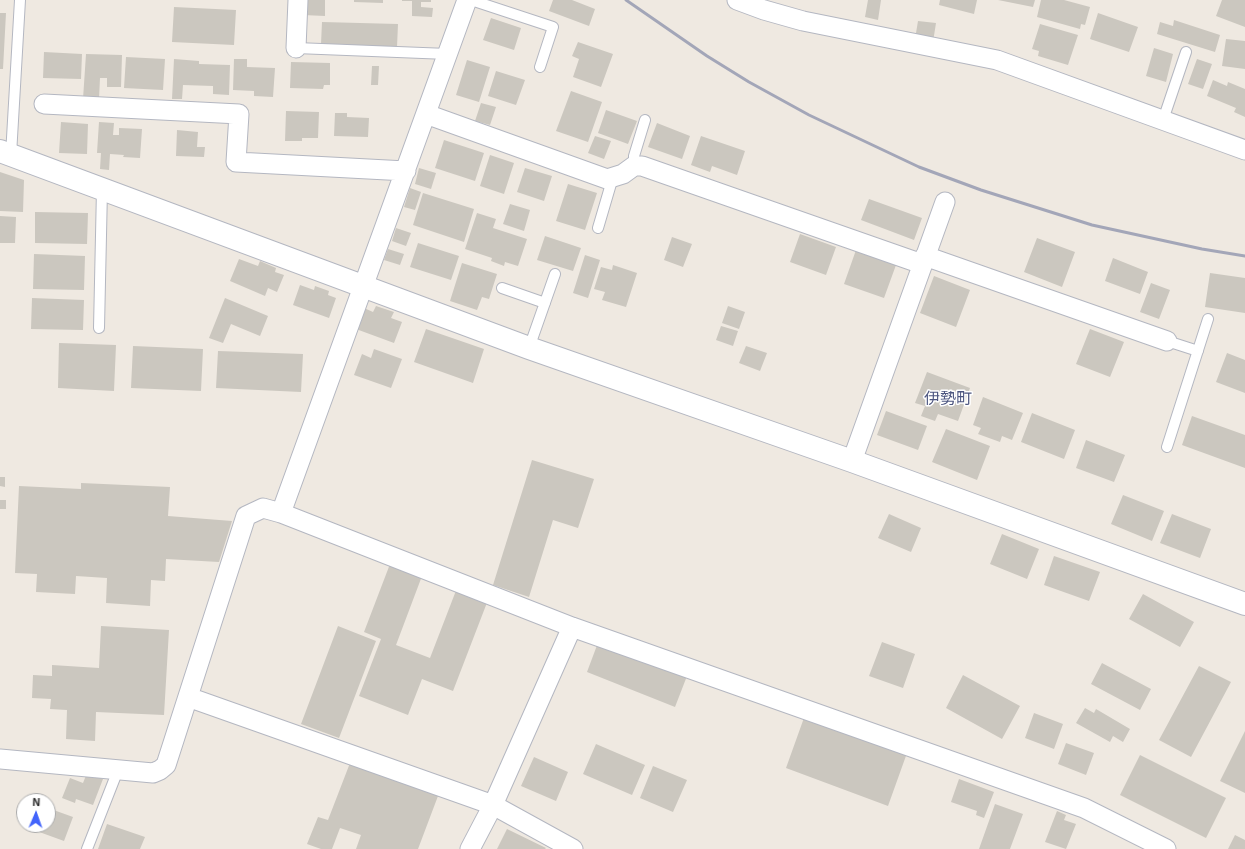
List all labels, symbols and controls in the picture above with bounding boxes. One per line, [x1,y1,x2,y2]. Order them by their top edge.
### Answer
district label: 伊勢町 [924,389,972,409]
north arrow [16,793,56,833]
text: N [32,795,41,808]

